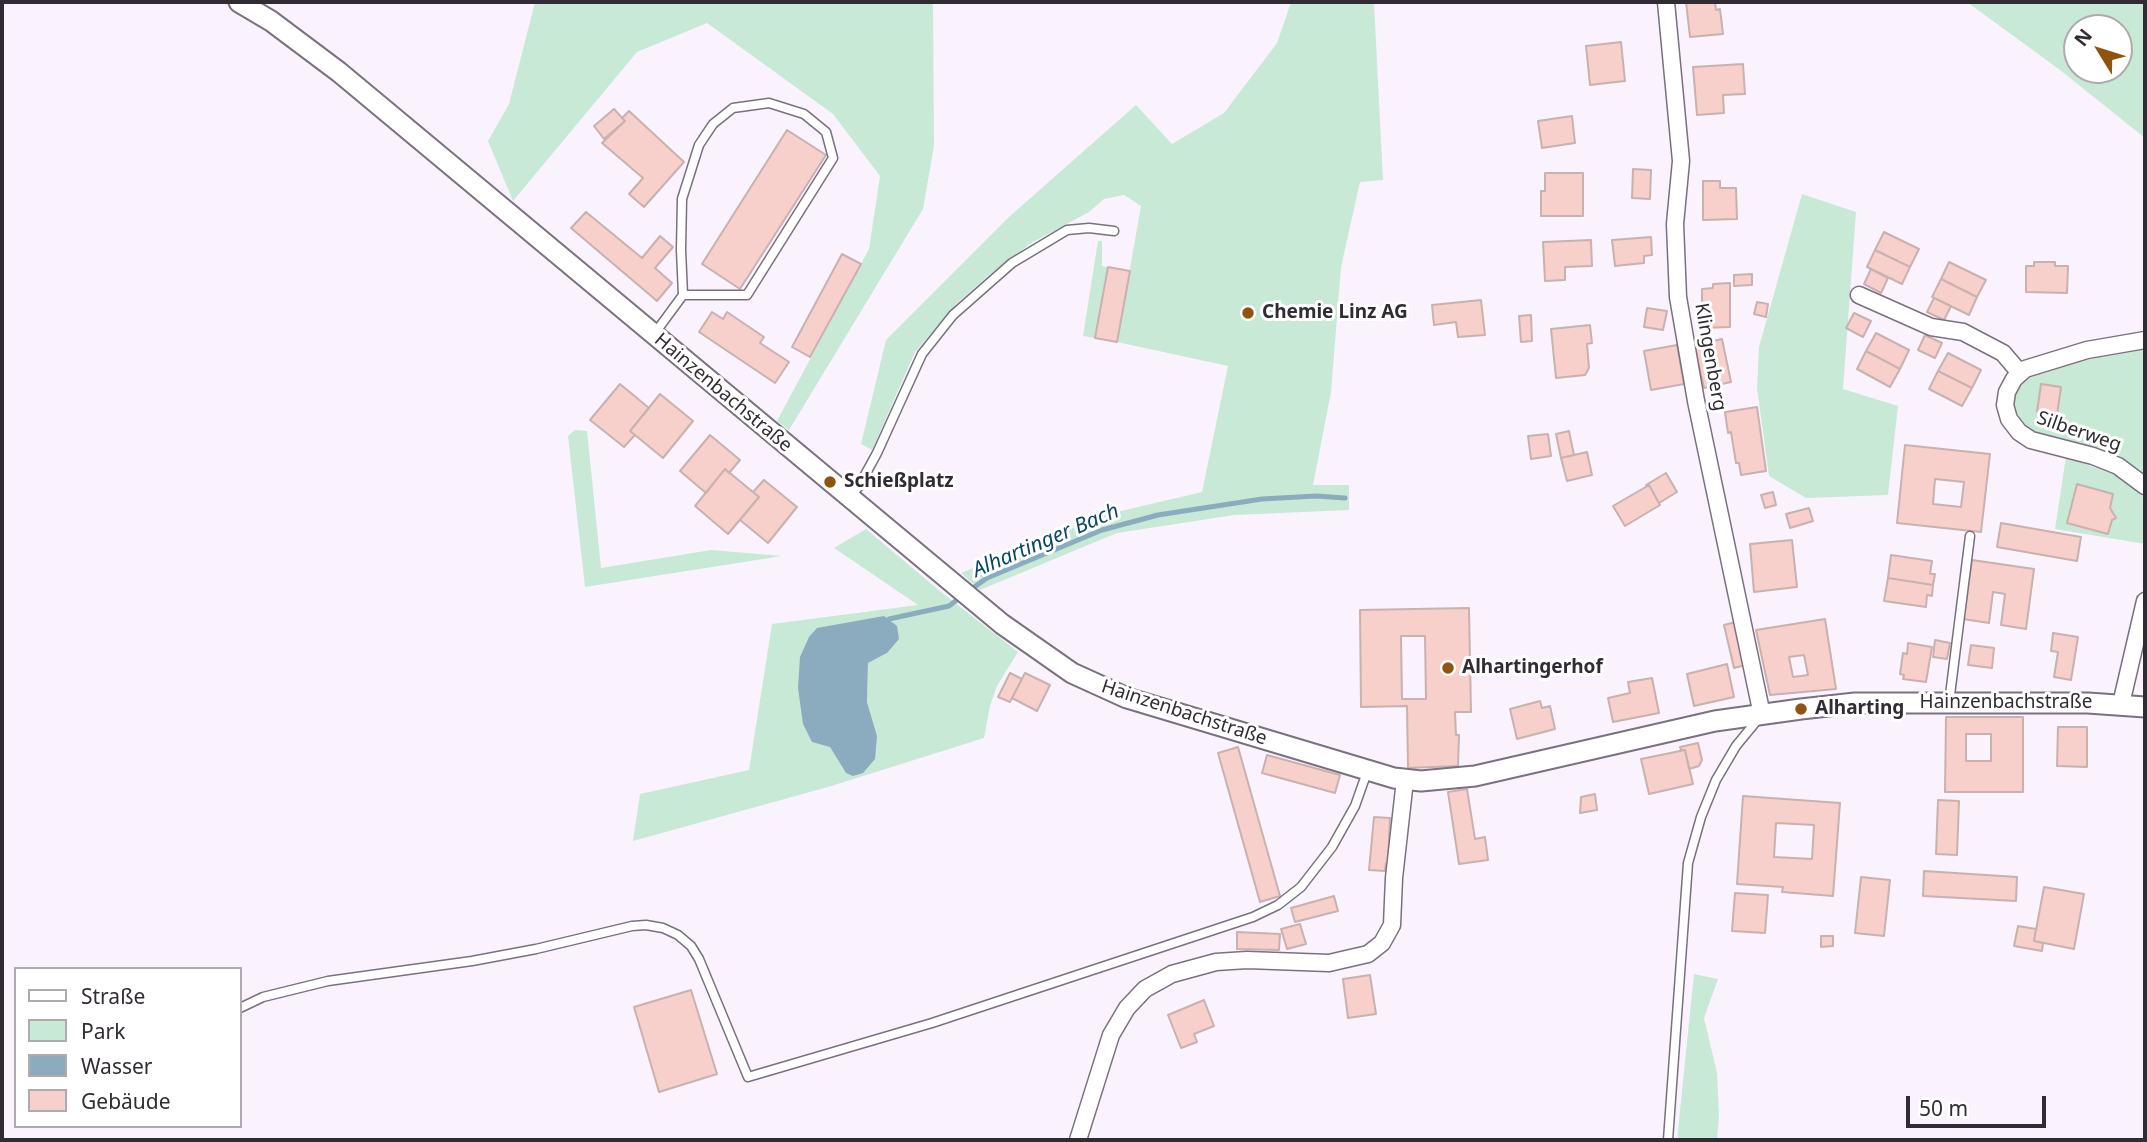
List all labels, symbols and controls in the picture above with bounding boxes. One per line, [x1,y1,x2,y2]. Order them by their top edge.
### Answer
north arrow [2063,14,2133,84]
text: N [2068,23,2098,51]
street label: Klingenberg [1689,301,1731,413]
place label: Chemie Linz AG [1262,302,1408,324]
marker: Chemie Linz AG [1240,305,1256,321]
street label: Hainzenbachstraße [649,329,797,457]
street label: Silberweg [2034,407,2124,457]
place label: Schießplatz [844,471,954,493]
marker: Schießplatz [822,474,838,490]
water label: Alhartinger Bach [969,499,1123,583]
place label: Alhartingerhof [1462,657,1603,679]
marker: Alhartingerhof [1440,660,1456,676]
street label: Hainzenbachstraße [1098,675,1270,751]
street label: Hainzenbachstraße [1920,692,2092,714]
place label: Alharting [1815,698,1904,720]
marker: Alharting [1793,701,1809,717]
legend [14,967,242,1128]
text: Straße [81,982,145,1010]
text: Park [81,1017,125,1045]
text: Wasser [81,1052,153,1080]
scale bar [1909,1082,2049,1126]
text: Gebäude [81,1087,171,1115]
text: 50 m [1919,1094,1968,1122]

